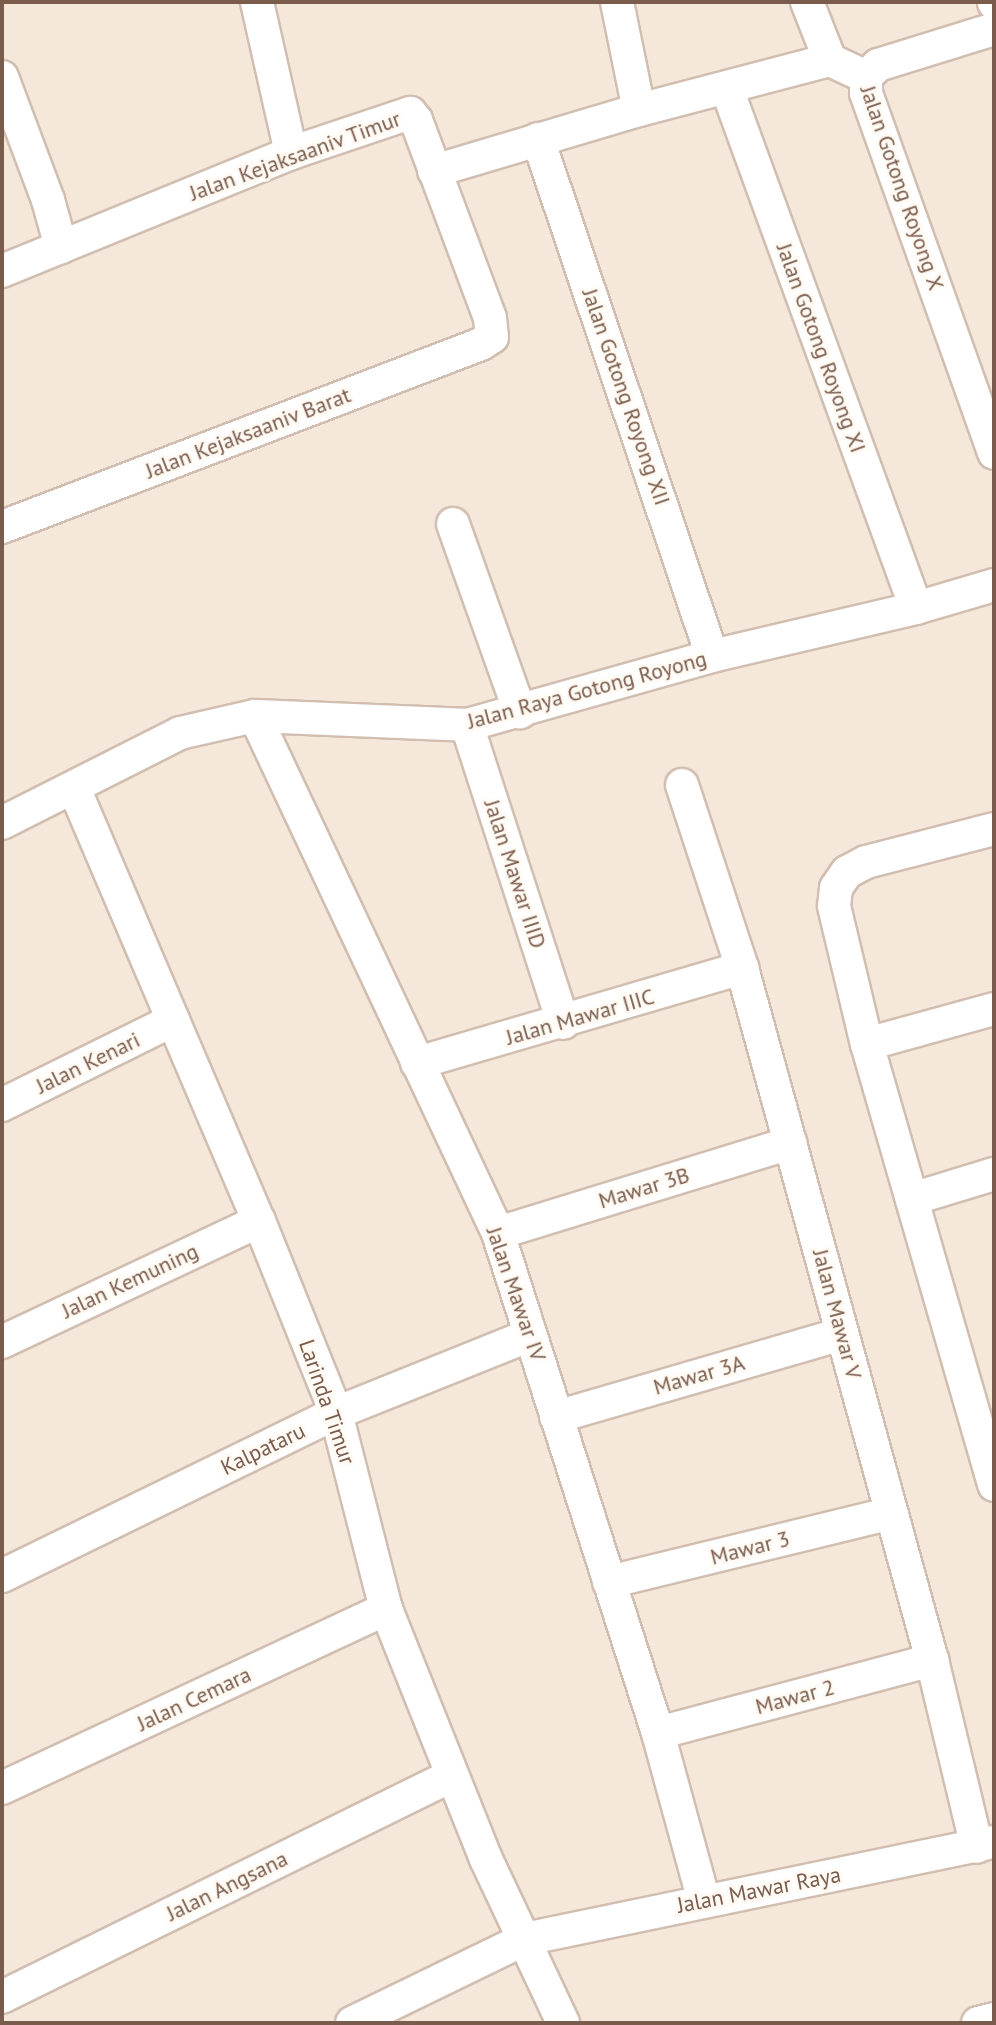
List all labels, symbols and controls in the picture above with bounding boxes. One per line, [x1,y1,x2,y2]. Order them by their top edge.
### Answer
street label: Jalan Gotong Royong X [854,82,950,294]
street label: Jalan Kejaksaaniv Timur [185,105,405,207]
street label: Jalan Gotong Royong XI [771,239,871,457]
street label: Jalan Gotong Royong XII [576,285,676,509]
street label: Jalan Kejaksaaniv Barat [141,382,355,484]
street label: Jalan Raya Gotong Royong [464,645,710,735]
street label: Jalan Mawar IIID [479,796,551,952]
street label: Jalan Mawar IIIC [503,983,657,1051]
street label: Jalan Kenari [32,1026,144,1100]
street label: Mawar 3B [595,1162,693,1214]
street label: Jalan Mawar IV [481,1223,551,1365]
street label: Jalan Kemuning [58,1238,202,1324]
street label: Jalan Mawar V [807,1246,867,1382]
street label: Larinda Timur [293,1336,361,1468]
street label: Mawar 3A [650,1349,748,1401]
street label: Kalpataru [216,1417,310,1481]
street label: Mawar 3 [708,1525,792,1571]
street label: Jalan Cemara [133,1661,255,1737]
street label: Mawar 2 [753,1674,837,1720]
street label: Jalan Angsana [162,1845,292,1927]
street label: Jalan Mawar Raya [675,1861,843,1919]

